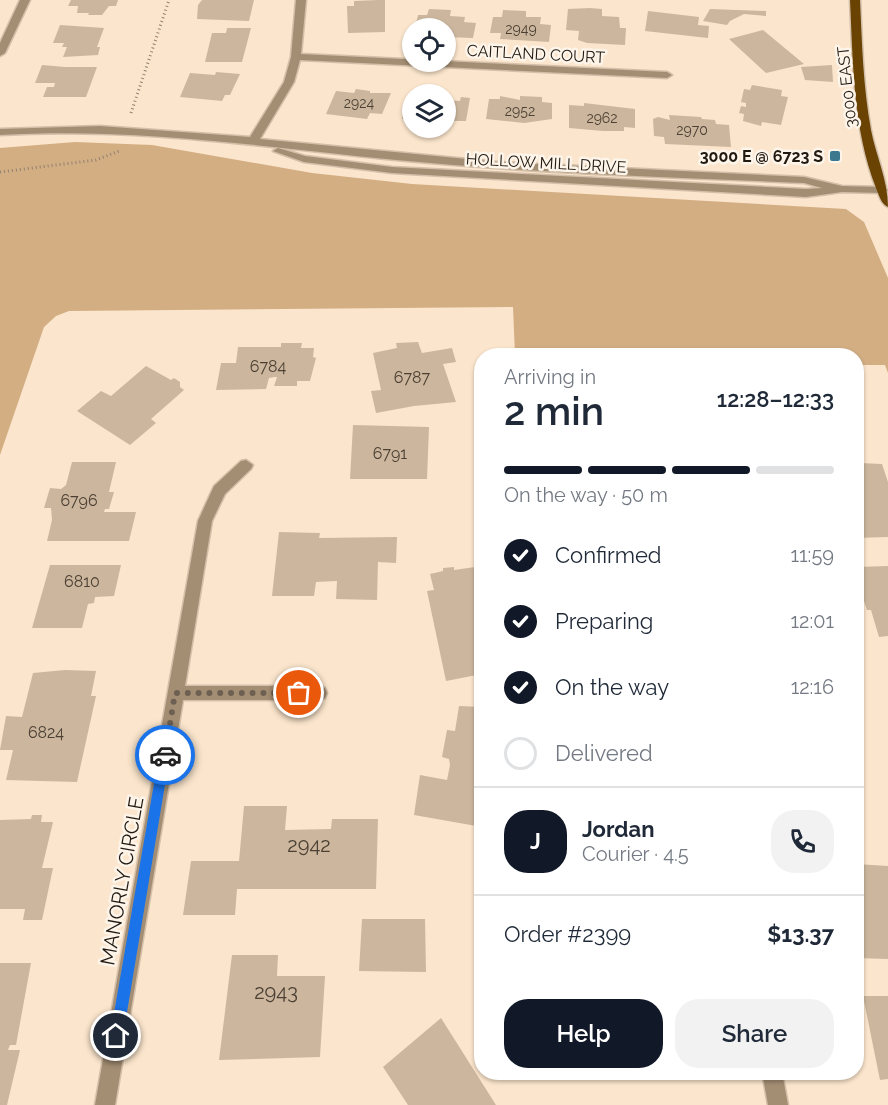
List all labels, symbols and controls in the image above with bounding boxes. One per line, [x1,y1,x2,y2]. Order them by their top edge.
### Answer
map controls [402,18,456,138]
button: locate [402,18,456,72]
house number: 2949 [505,21,537,37]
street label: CAITLAND COURT [466,41,606,67]
street label: 3000 EAST [833,45,861,129]
button: layers [402,84,456,138]
house number: 2924 [344,95,375,111]
house number: 2952 [505,103,535,119]
house number: 2962 [586,110,618,126]
house number: 2970 [676,122,708,138]
place label: 3000 E @ 6723 S [700,147,823,166]
street label: HOLLOW MILL DRIVE [465,149,627,177]
marker: 3000 E @ 6723 S [828,149,842,163]
house number: 6784 [250,357,286,376]
text: Arriving in [504,365,596,389]
house number: 6787 [394,368,431,387]
text: 12:28–12:33 [717,386,834,412]
text: 2 min [504,388,604,434]
house number: 6791 [373,444,407,463]
text: On the way · 50 m [504,483,668,507]
house number: 6796 [60,491,98,510]
icon: check [504,539,537,572]
text: Confirmed [555,542,662,568]
text: 11:59 [791,543,834,567]
house number: 6810 [64,572,100,591]
icon: check [504,605,537,638]
text: Preparing [555,608,653,634]
text: 12:01 [790,609,834,633]
pin [273,667,324,718]
icon: check [504,671,537,704]
text: On the way [555,674,669,700]
text: 12:16 [791,675,834,699]
icon: bag [282,676,315,709]
house number: 6824 [28,723,64,742]
courier [135,725,195,785]
icon: car [149,739,182,772]
text: Delivered [555,740,653,766]
street label: MANORLY CIRCLE [95,795,149,967]
button: phone [771,810,834,873]
text: Jordan [582,816,654,842]
text: J [530,828,541,854]
house number: 2942 [287,833,331,857]
text: Courier · 4.5 [582,842,689,866]
text: Order #2399 [504,921,631,947]
text: $13.37 [767,921,834,947]
house number: 2943 [254,980,298,1004]
button: Help [504,999,663,1068]
button: Share [675,999,834,1068]
pin [90,1010,141,1061]
icon: home [99,1019,132,1052]

